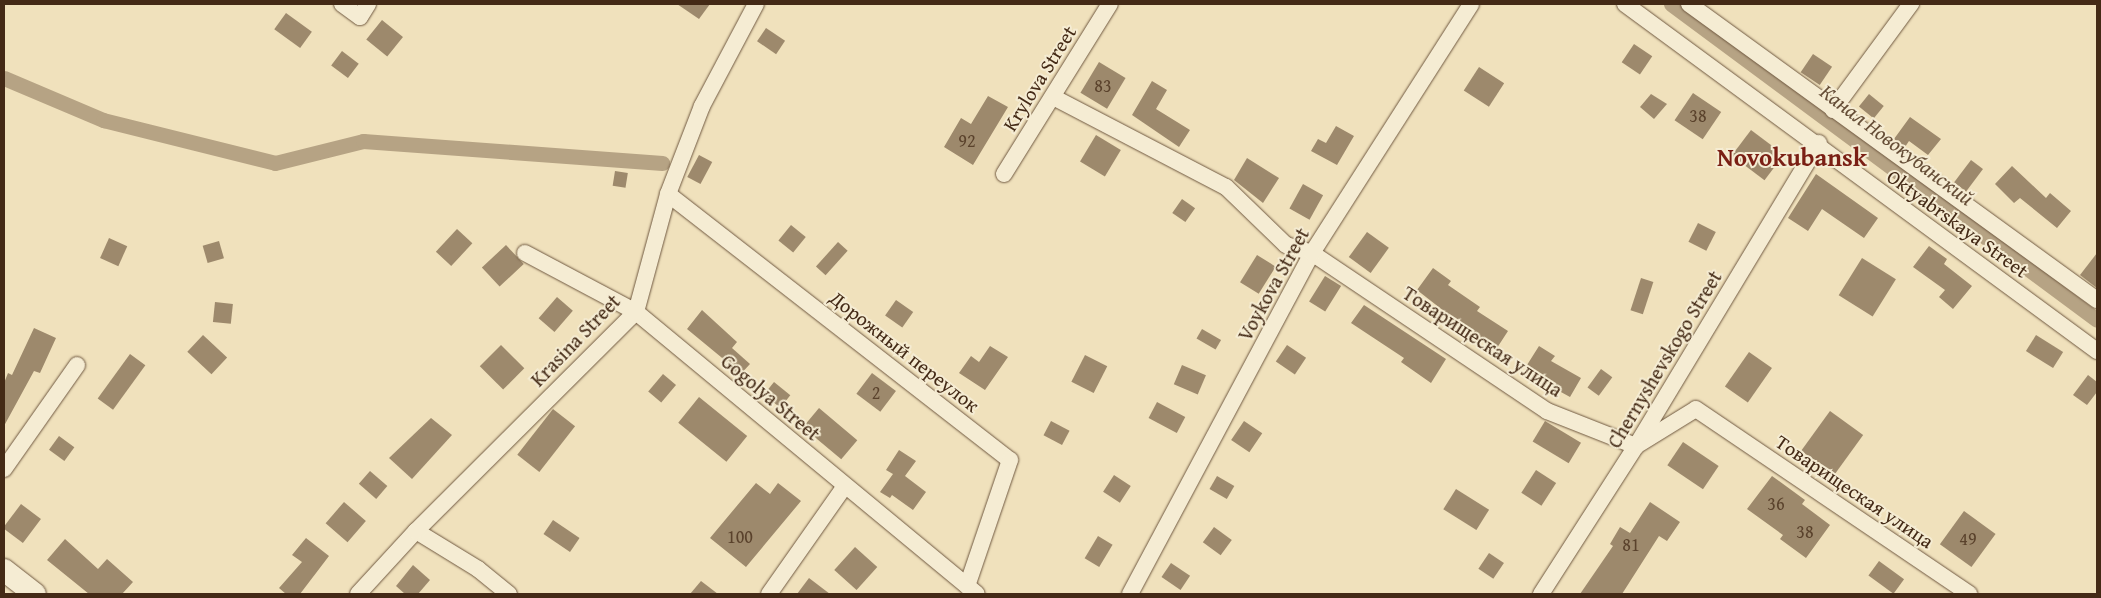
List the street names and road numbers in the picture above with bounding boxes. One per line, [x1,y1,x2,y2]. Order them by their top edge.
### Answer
street label: Krylova Street [997,21,1081,135]
street label: Oktyabrskaya Street [1883,164,2033,282]
street label: Voykova Street [1232,223,1314,345]
street label: Chernyshevskogo Street [1602,266,1726,452]
street label: Товарищеская улица [1399,280,1567,402]
street label: Дорожный переулок [825,285,985,417]
street label: Krasina Street [525,289,625,391]
street label: Gogolya Street [717,349,825,445]
street label: Товарищеская улица [1771,429,1939,553]

